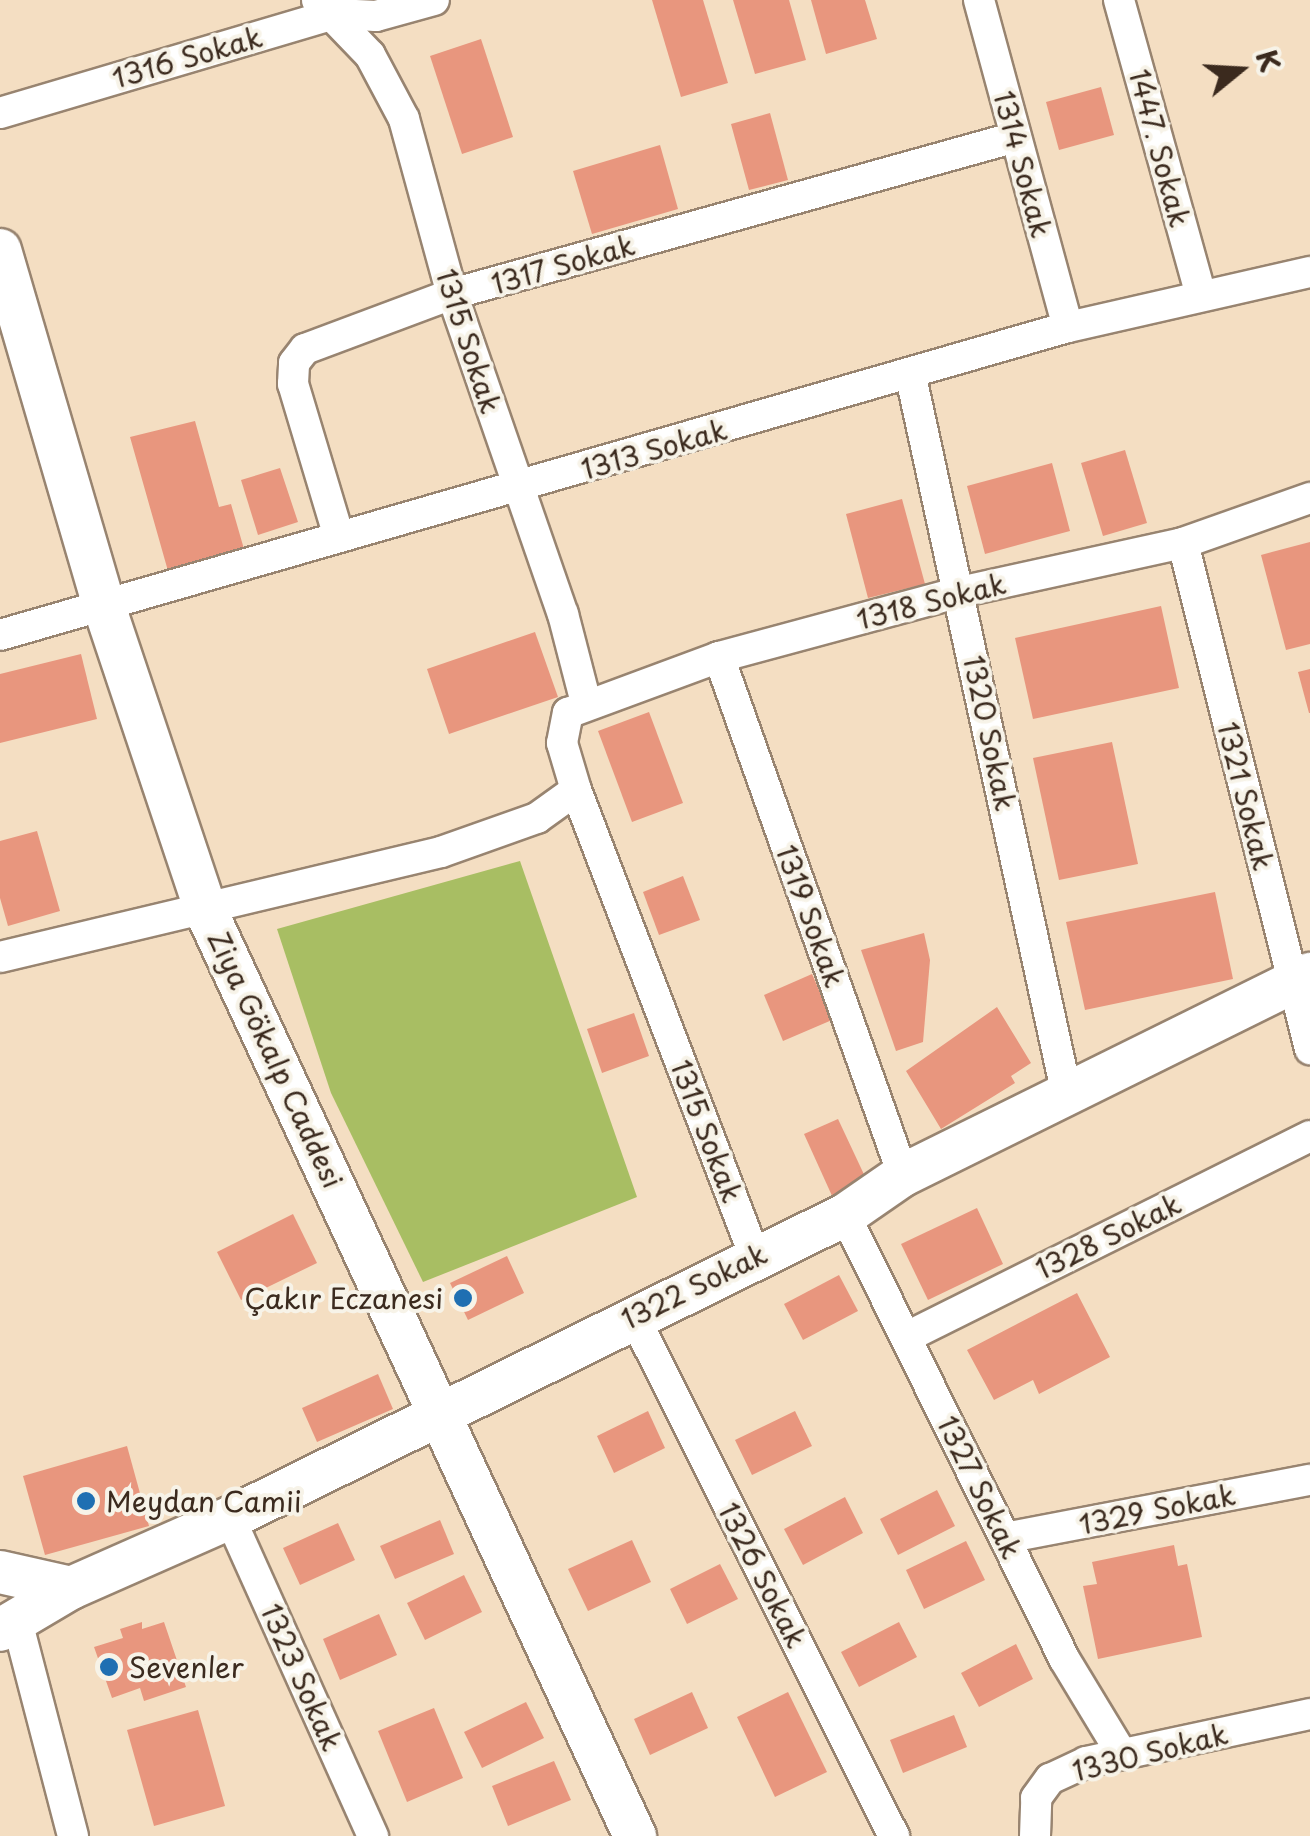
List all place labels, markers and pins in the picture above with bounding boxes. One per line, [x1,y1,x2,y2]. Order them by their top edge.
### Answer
place label: Çakır Eczanesi [244,1281,443,1315]
marker: Çakır Eczanesi [452,1287,474,1309]
place label: Meydan Camii [106,1484,301,1518]
marker: Meydan Camii [75,1490,97,1512]
place label: Sevenler [129,1650,244,1684]
marker: Sevenler [98,1656,120,1678]

